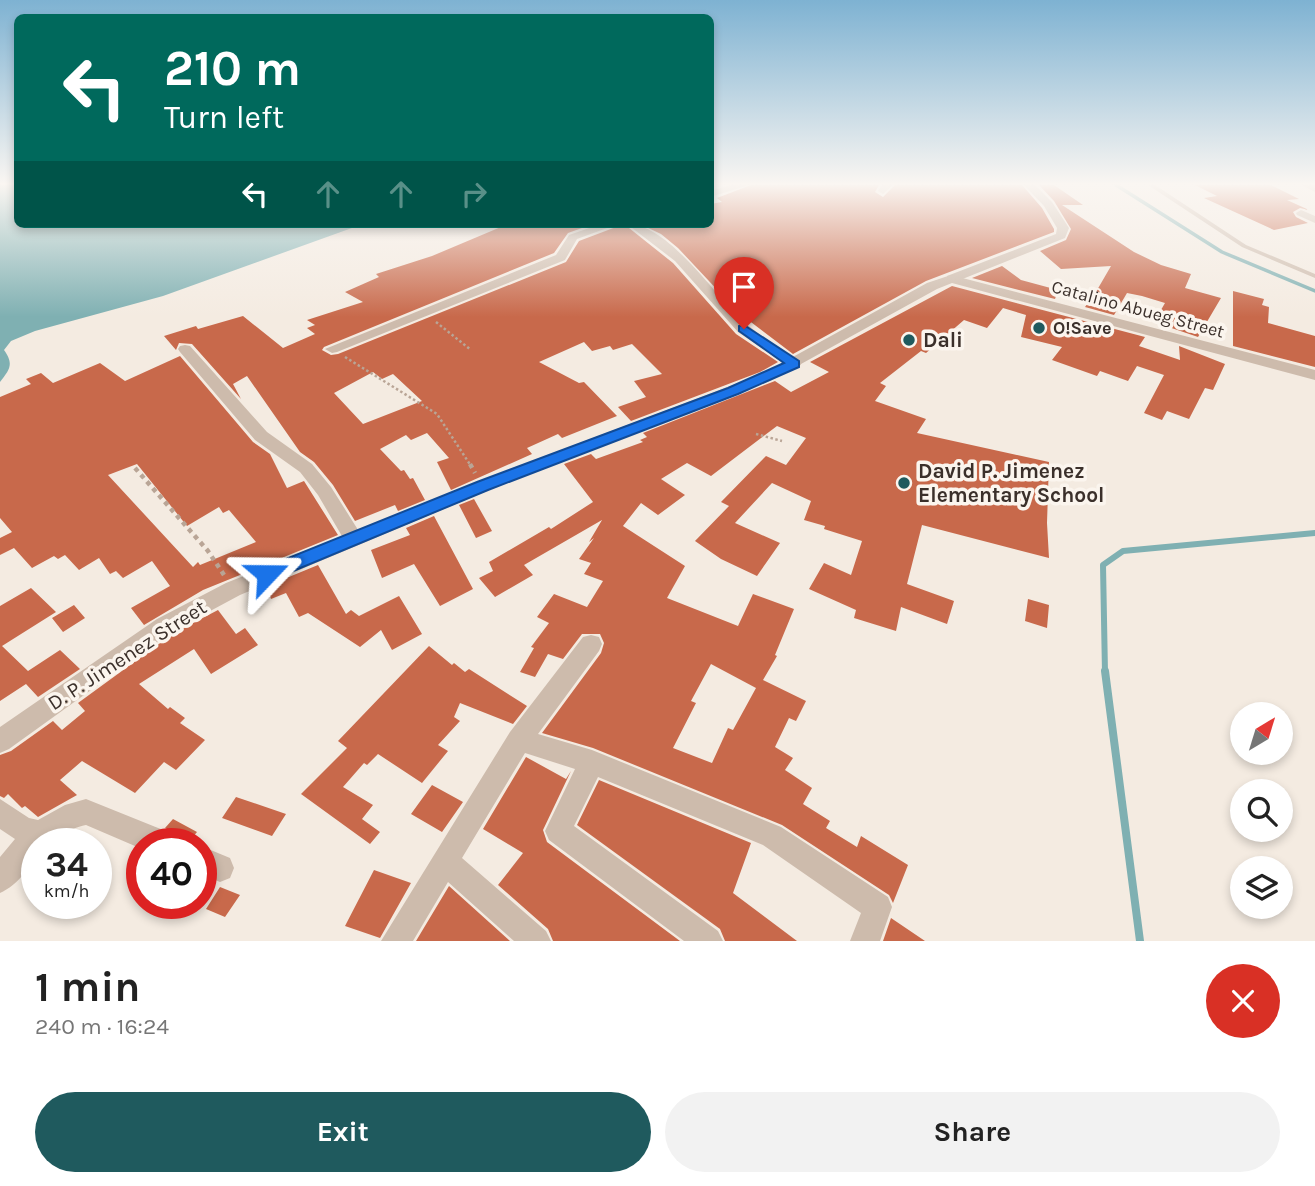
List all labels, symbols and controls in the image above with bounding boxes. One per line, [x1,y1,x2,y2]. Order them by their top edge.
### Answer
text: 210 m [164,40,301,97]
icon: left [49,42,140,133]
text: Turn left [164,99,284,136]
icon: left [236,175,274,213]
icon: ahead [309,175,347,213]
icon: ahead [382,175,420,213]
icon: right [455,175,493,213]
pin [714,257,774,329]
icon: arrive [725,268,763,306]
street label: Catalino Abueg Street [1049,275,1227,343]
place label: O!Save [1053,317,1111,339]
marker: O!Save [1031,320,1047,336]
place label: Dali [923,328,963,352]
marker: Dali [901,332,917,348]
place label: David P. Jimenez Elementary School [918,459,1104,507]
marker: David P. Jimenez Elementary School [896,475,912,491]
position arrow [230,537,304,611]
street label: D. P. Jimenez Street [43,595,211,715]
north arrow [1230,702,1293,765]
map controls [1230,702,1293,919]
button: search [1230,779,1293,842]
speed limit sign: 40 [126,828,217,919]
text: 34 [45,844,88,885]
button: layers [1230,856,1293,919]
text: km/h [44,880,89,902]
text: 1 min [35,962,140,1012]
button: close [1206,964,1280,1038]
text: 240 m · 16:24 [35,1013,169,1040]
button: Exit [35,1092,651,1172]
button: Share [665,1092,1280,1172]

